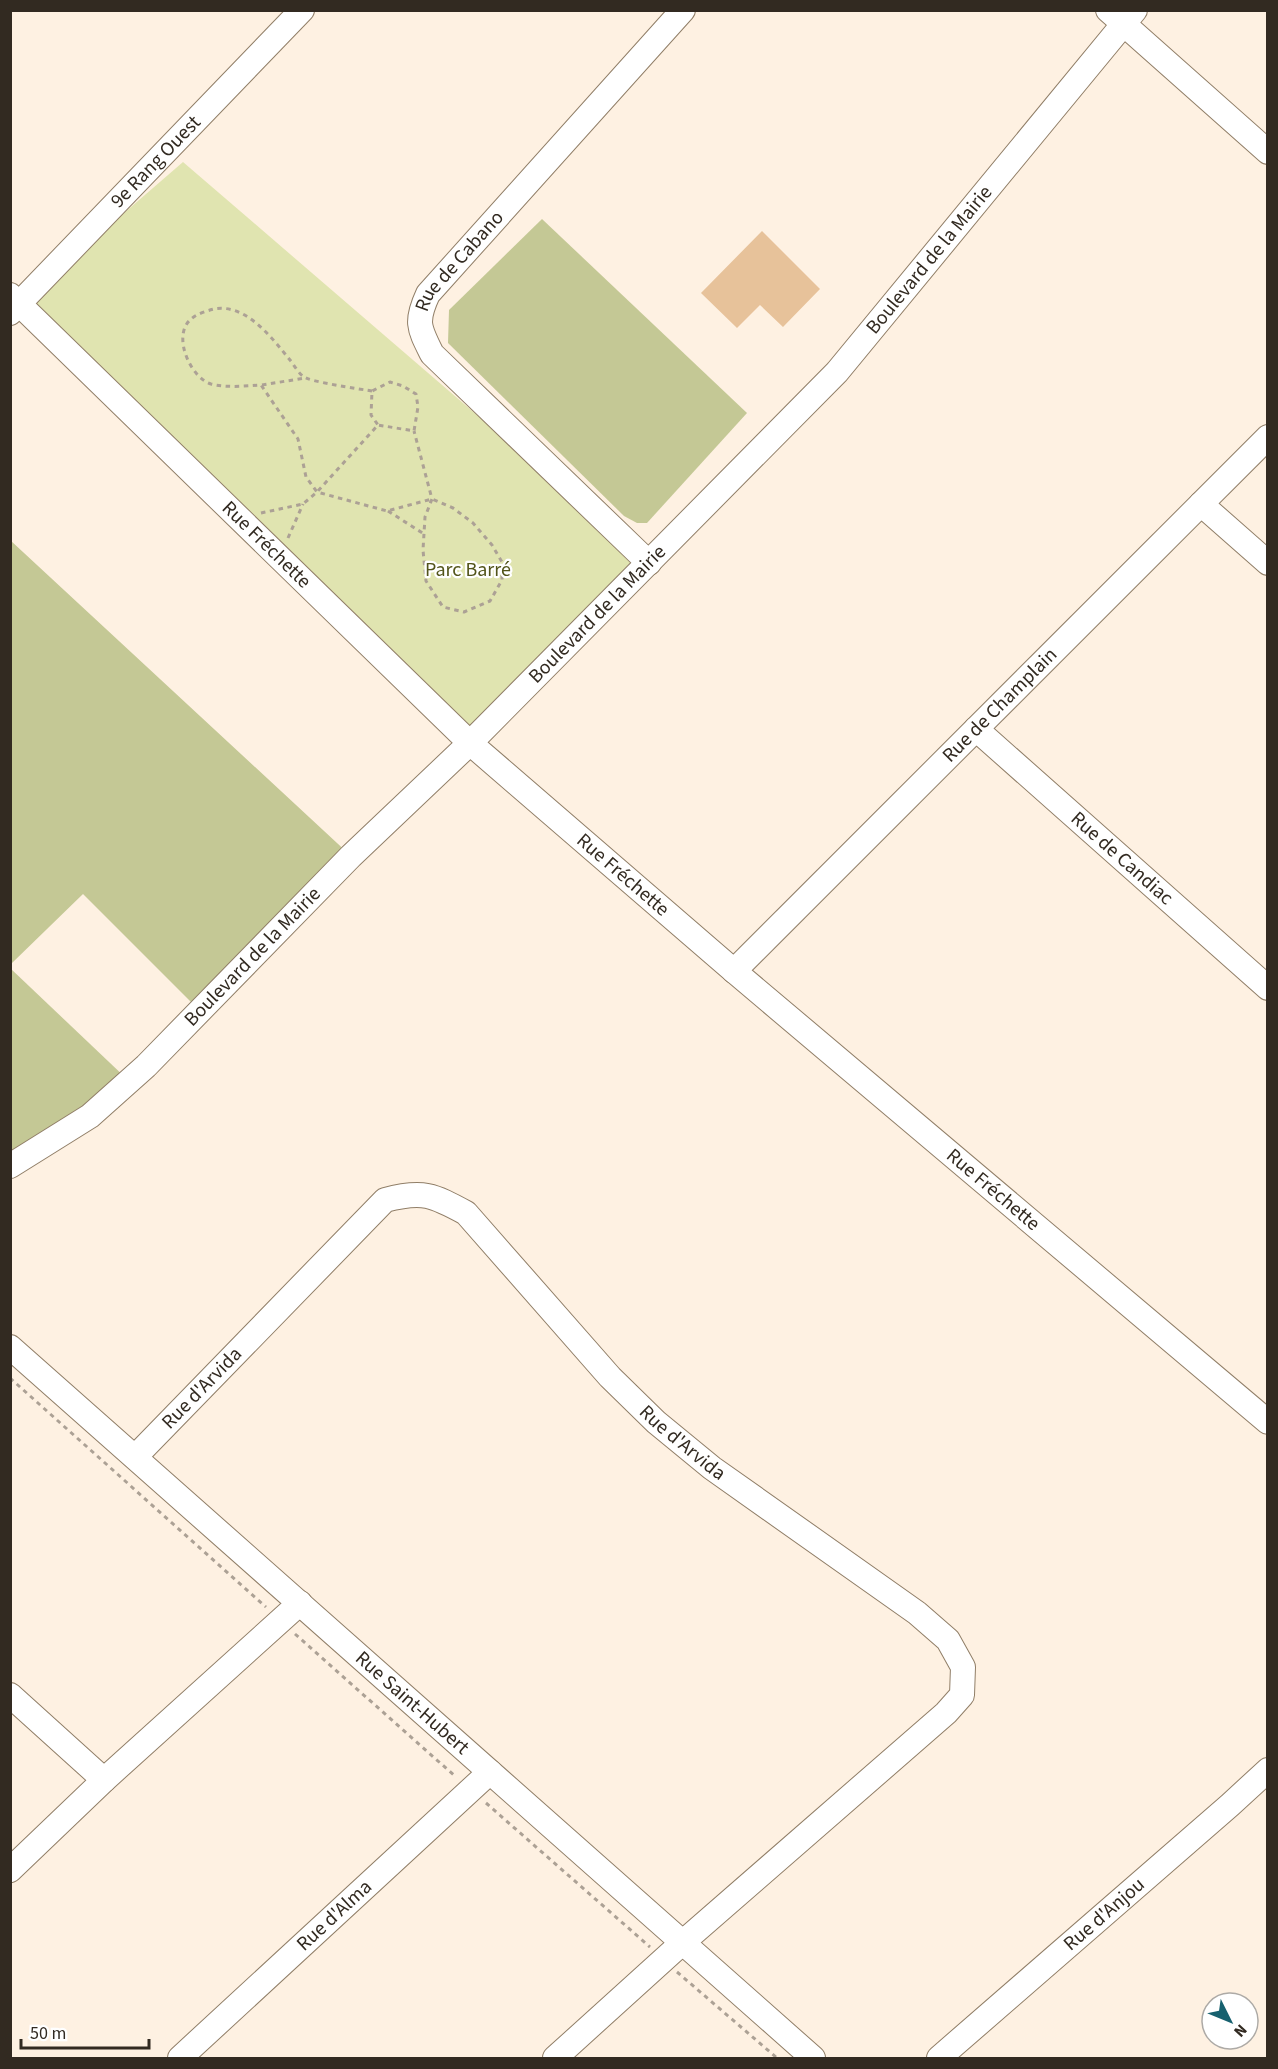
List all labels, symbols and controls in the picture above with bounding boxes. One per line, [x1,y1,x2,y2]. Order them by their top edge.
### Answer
street label: 9e Rang Ouest [104,109,207,214]
street label: Boulevard de la Mairie [860,180,999,340]
street label: Rue de Cabano [408,205,510,315]
street label: Rue Fréchette [216,495,317,595]
street label: Boulevard de la Mairie [522,539,672,690]
park label: Parc Barré [425,556,511,584]
street label: Rue de Champlain [936,641,1064,769]
street label: Rue de Candiac [1064,805,1179,912]
street label: Rue Fréchette [570,827,675,923]
street label: Boulevard de la Mairie [178,881,327,1033]
street label: Rue Fréchette [940,1142,1046,1238]
street label: Rue d'Arvida [155,1341,249,1436]
street label: Rue d'Arvida [633,1399,731,1487]
street label: Rue Saint-Hubert [349,1645,475,1761]
street label: Rue d'Anjou [1057,1871,1151,1958]
street label: Rue d'Alma [290,1873,378,1958]
north arrow [1200,1991,1260,2051]
scale bar [21,2012,148,2050]
text: N [1229,2019,1252,2042]
text: 50 m [30,2021,66,2046]

